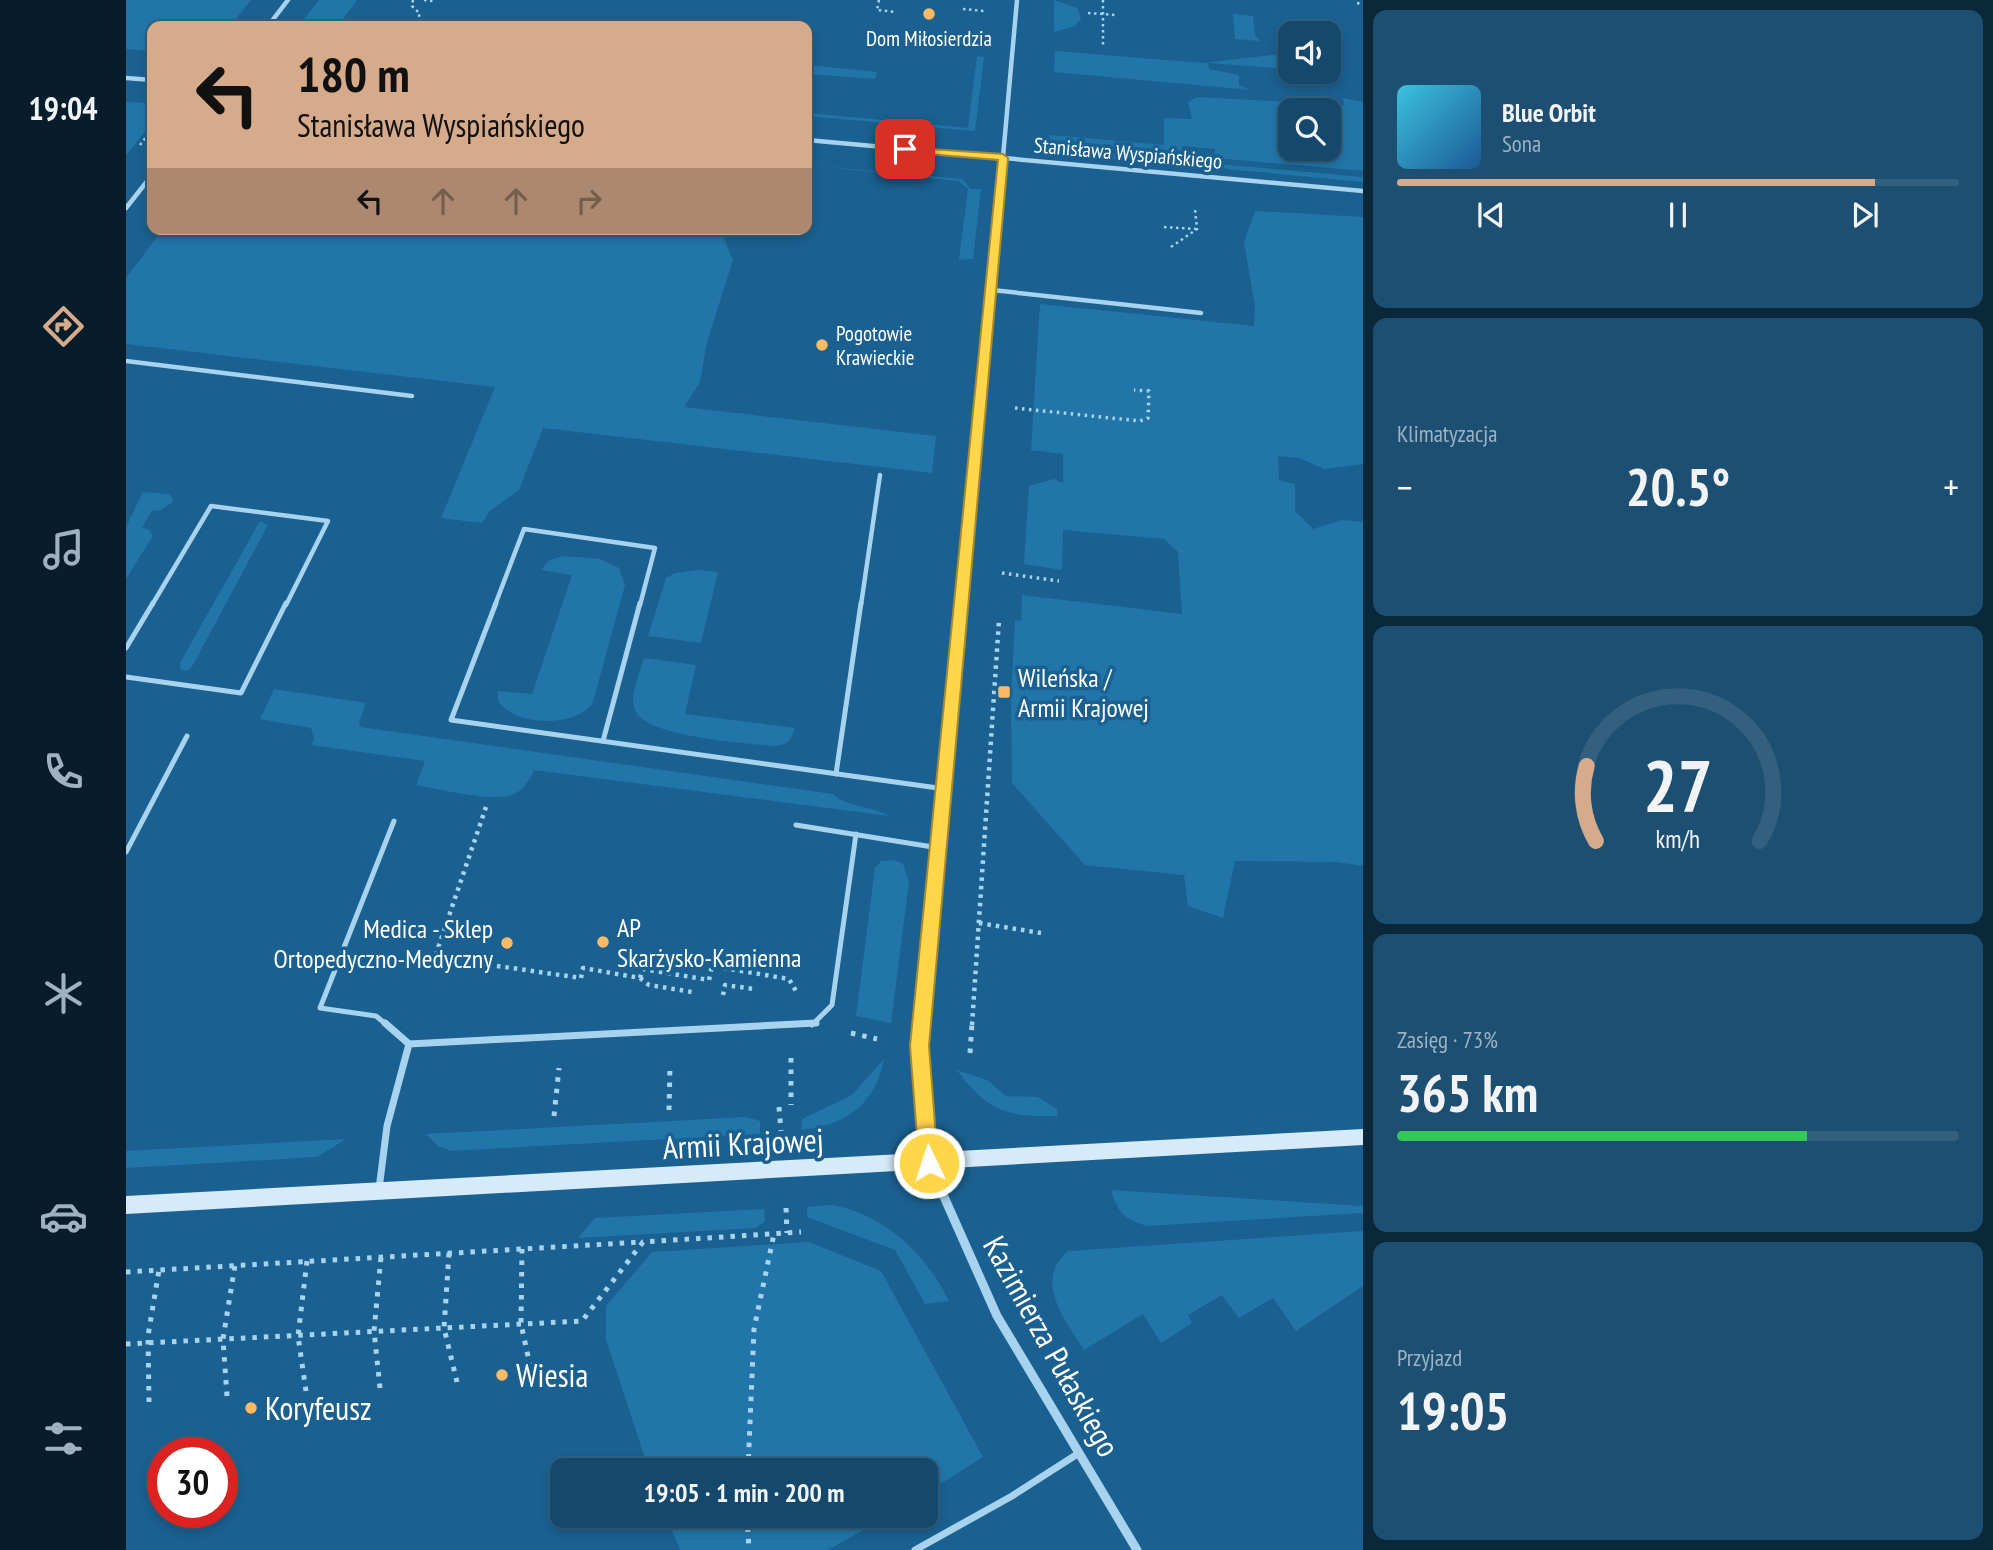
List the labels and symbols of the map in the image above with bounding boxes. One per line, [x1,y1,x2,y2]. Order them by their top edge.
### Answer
marker: Dom Miłosierdzia [921,6,937,22]
place label: Dom Miłosierdzia [866,25,992,52]
pin [875,119,935,179]
street label: Stanisława Wyspiańskiego [1033,131,1223,175]
place label: Pogotowie Krawieckie [836,320,914,371]
marker: Pogotowie Krawieckie [814,337,830,353]
place label: Wileńska / Armii Krajowej [1018,661,1149,724]
marker: Wileńska / Armii Krajowej [996,684,1012,700]
place label: AP Skarżysko-Kamienna [617,911,801,974]
place label: Medica - Sklep Ortopedyczno-Medyczny [273,912,493,975]
marker: AP Skarżysko-Kamienna [595,934,611,950]
marker: Medica - Sklep Ortopedyczno-Medyczny [499,935,515,951]
street label: Armii Krajowej [661,1118,825,1168]
position arrow [892,1126,966,1200]
street label: Kazimierza Pułaskiego [974,1228,1130,1464]
place label: Wiesia [516,1354,588,1396]
marker: Wiesia [494,1367,510,1383]
place label: Koryfeusz [265,1387,372,1429]
marker: Koryfeusz [243,1400,259,1416]
speed limit sign: 30 [147,1437,238,1528]

